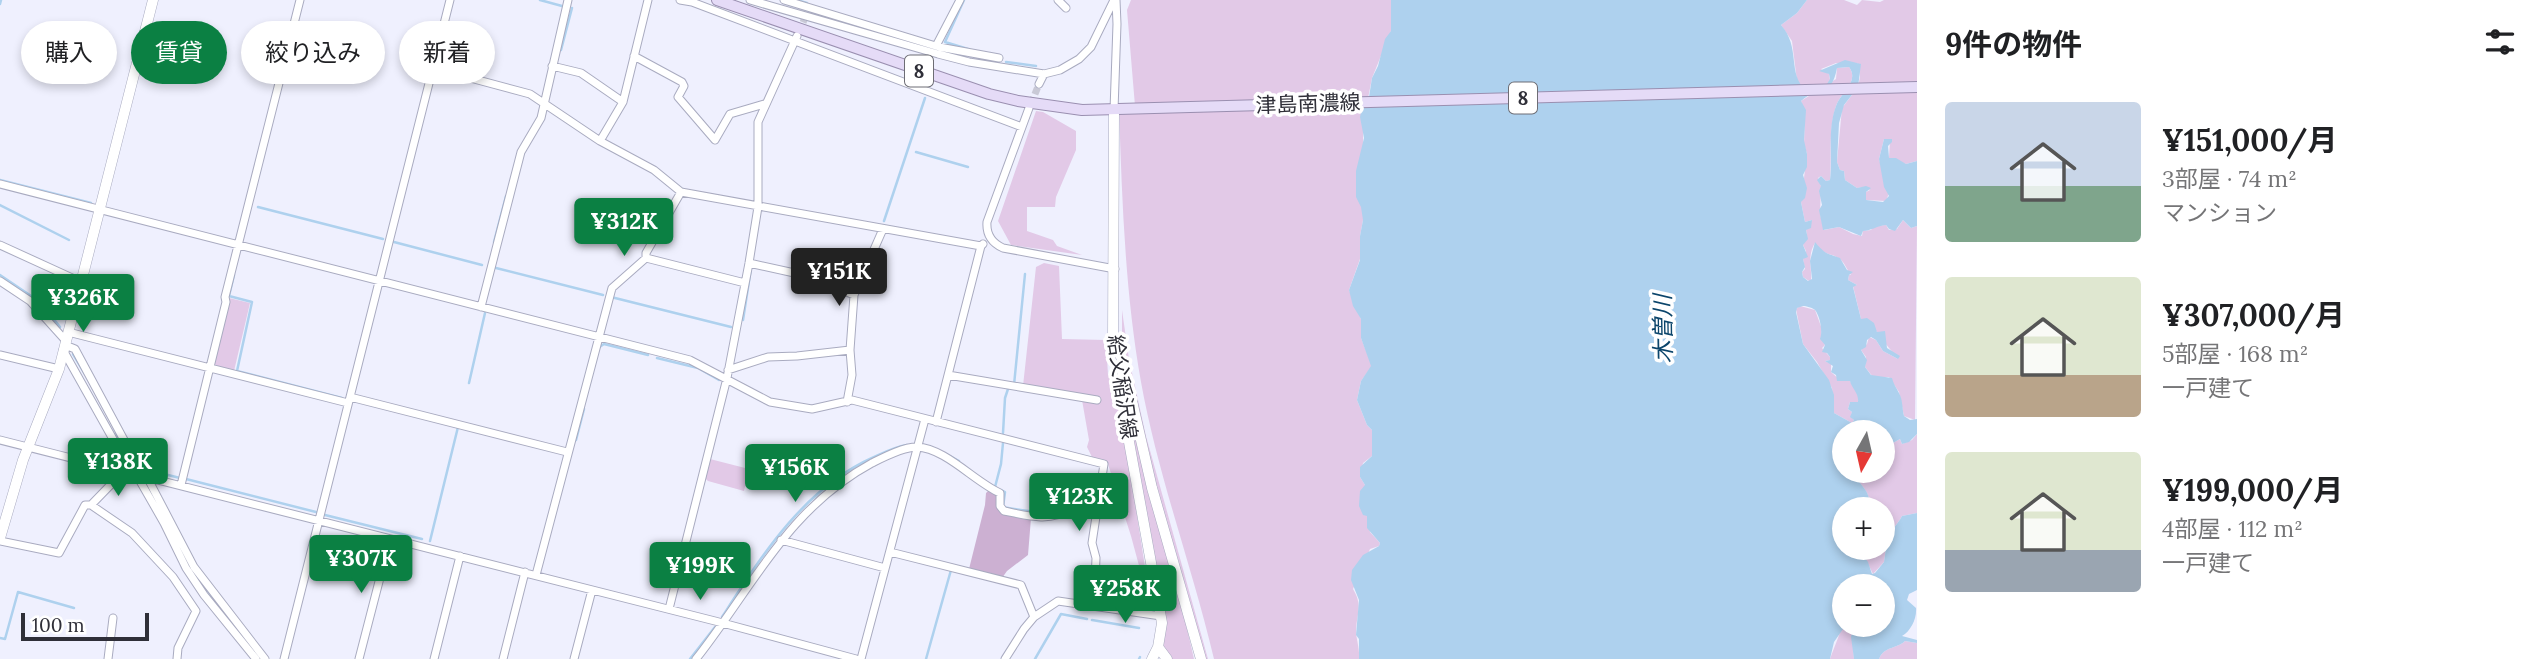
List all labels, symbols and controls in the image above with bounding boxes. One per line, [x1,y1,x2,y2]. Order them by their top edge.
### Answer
chip: 購入 [21,21,117,84]
chip: 賃貸 [131,21,227,84]
chip: 絞り込み [241,21,385,84]
chip: 新着 [399,21,495,84]
icon: filters [2481,23,2519,61]
text: 9件の物件 [1945,25,2082,63]
road number: 8 [905,55,933,86]
road number: 8 [1509,82,1537,114]
street label: 津島南濃線 [1255,88,1361,119]
text: ¥151,000/月 [2162,121,2338,159]
icon: home [2001,130,2085,214]
text: 3部屋 · 74 m² [2162,164,2297,193]
pin: ¥312K [575,198,673,258]
text: マンション [2162,198,2277,227]
text: ¥312K [590,206,658,235]
pin: ¥151K [790,248,888,308]
text: ¥151K [807,256,871,285]
pin: ¥326K [34,274,132,334]
text: ¥326K [47,282,119,311]
water label: 木曽川 [1647,291,1678,364]
text: ¥307,000/月 [2162,296,2345,334]
icon: home [2001,305,2085,389]
street label: 給父稲沢線 [1102,333,1143,441]
text: 5部屋 · 168 m² [2162,339,2308,368]
text: 一戸建て [2162,373,2254,402]
north arrow [1832,420,1895,483]
map controls [1832,420,1895,637]
pin: ¥138K [69,438,167,498]
pin: ¥156K [746,444,844,504]
text: ¥138K [84,446,152,475]
text: ¥156K [761,452,829,481]
text: ¥199,000/月 [2162,471,2343,509]
pin: ¥123K [1030,474,1128,533]
icon: home [2001,480,2085,564]
text: ¥123K [1045,481,1113,510]
button: + [1832,497,1895,560]
text: 4部屋 · 112 m² [2162,514,2303,543]
pin: ¥307K [312,536,410,595]
pin: ¥199K [651,542,749,602]
text: ¥307K [325,543,397,572]
text: 一戸建て [2162,548,2254,577]
text: ¥199K [666,550,734,579]
pin: ¥258K [1076,566,1174,625]
text: ¥258K [1090,573,1160,602]
button: − [1832,574,1895,637]
scale bar [21,610,149,642]
text: 100 m [32,613,85,637]

